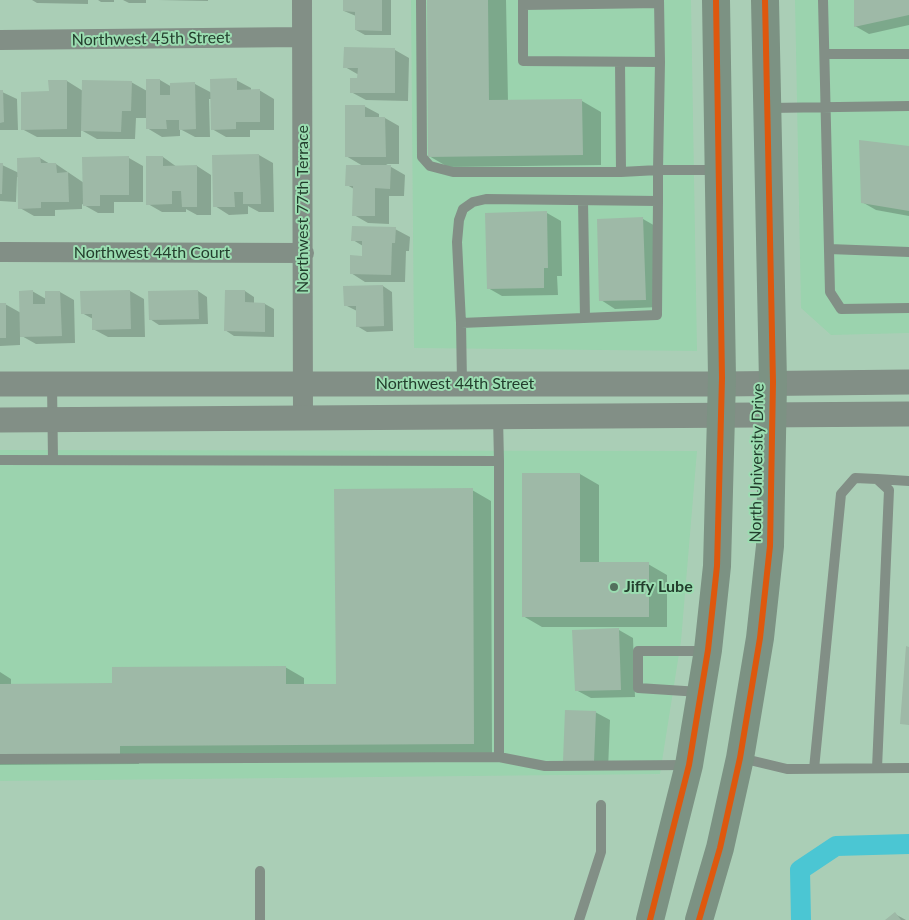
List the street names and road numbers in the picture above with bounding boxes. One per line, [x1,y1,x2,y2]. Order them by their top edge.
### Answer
street label: Northwest 45th Street [72,28,230,50]
street label: Northwest 77th Terrace [293,125,313,293]
street label: Northwest 44th Court [74,243,230,263]
street label: Northwest 44th Street [376,374,534,394]
street label: North University Drive [746,383,768,543]

